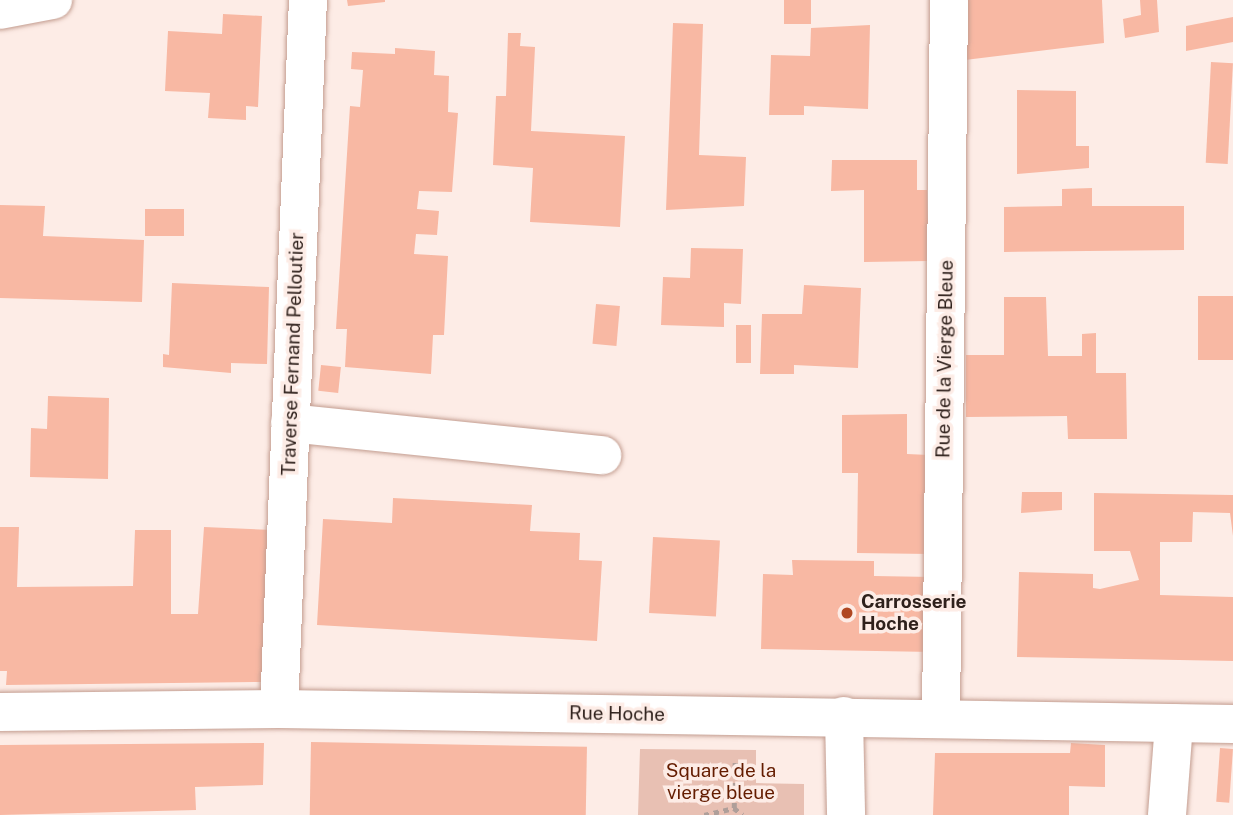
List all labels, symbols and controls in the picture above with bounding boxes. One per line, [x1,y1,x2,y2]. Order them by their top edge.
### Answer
street label: Traverse Fernand Pelloutier [277,232,309,476]
street label: Rue de la Vierge Bleue [932,259,958,459]
place label: Carrosserie Hoche [861,591,966,635]
marker: Carrosserie Hoche [839,605,855,621]
street label: Rue Hoche [569,702,665,726]
park label: Square de la vierge bleue [665,760,777,804]

